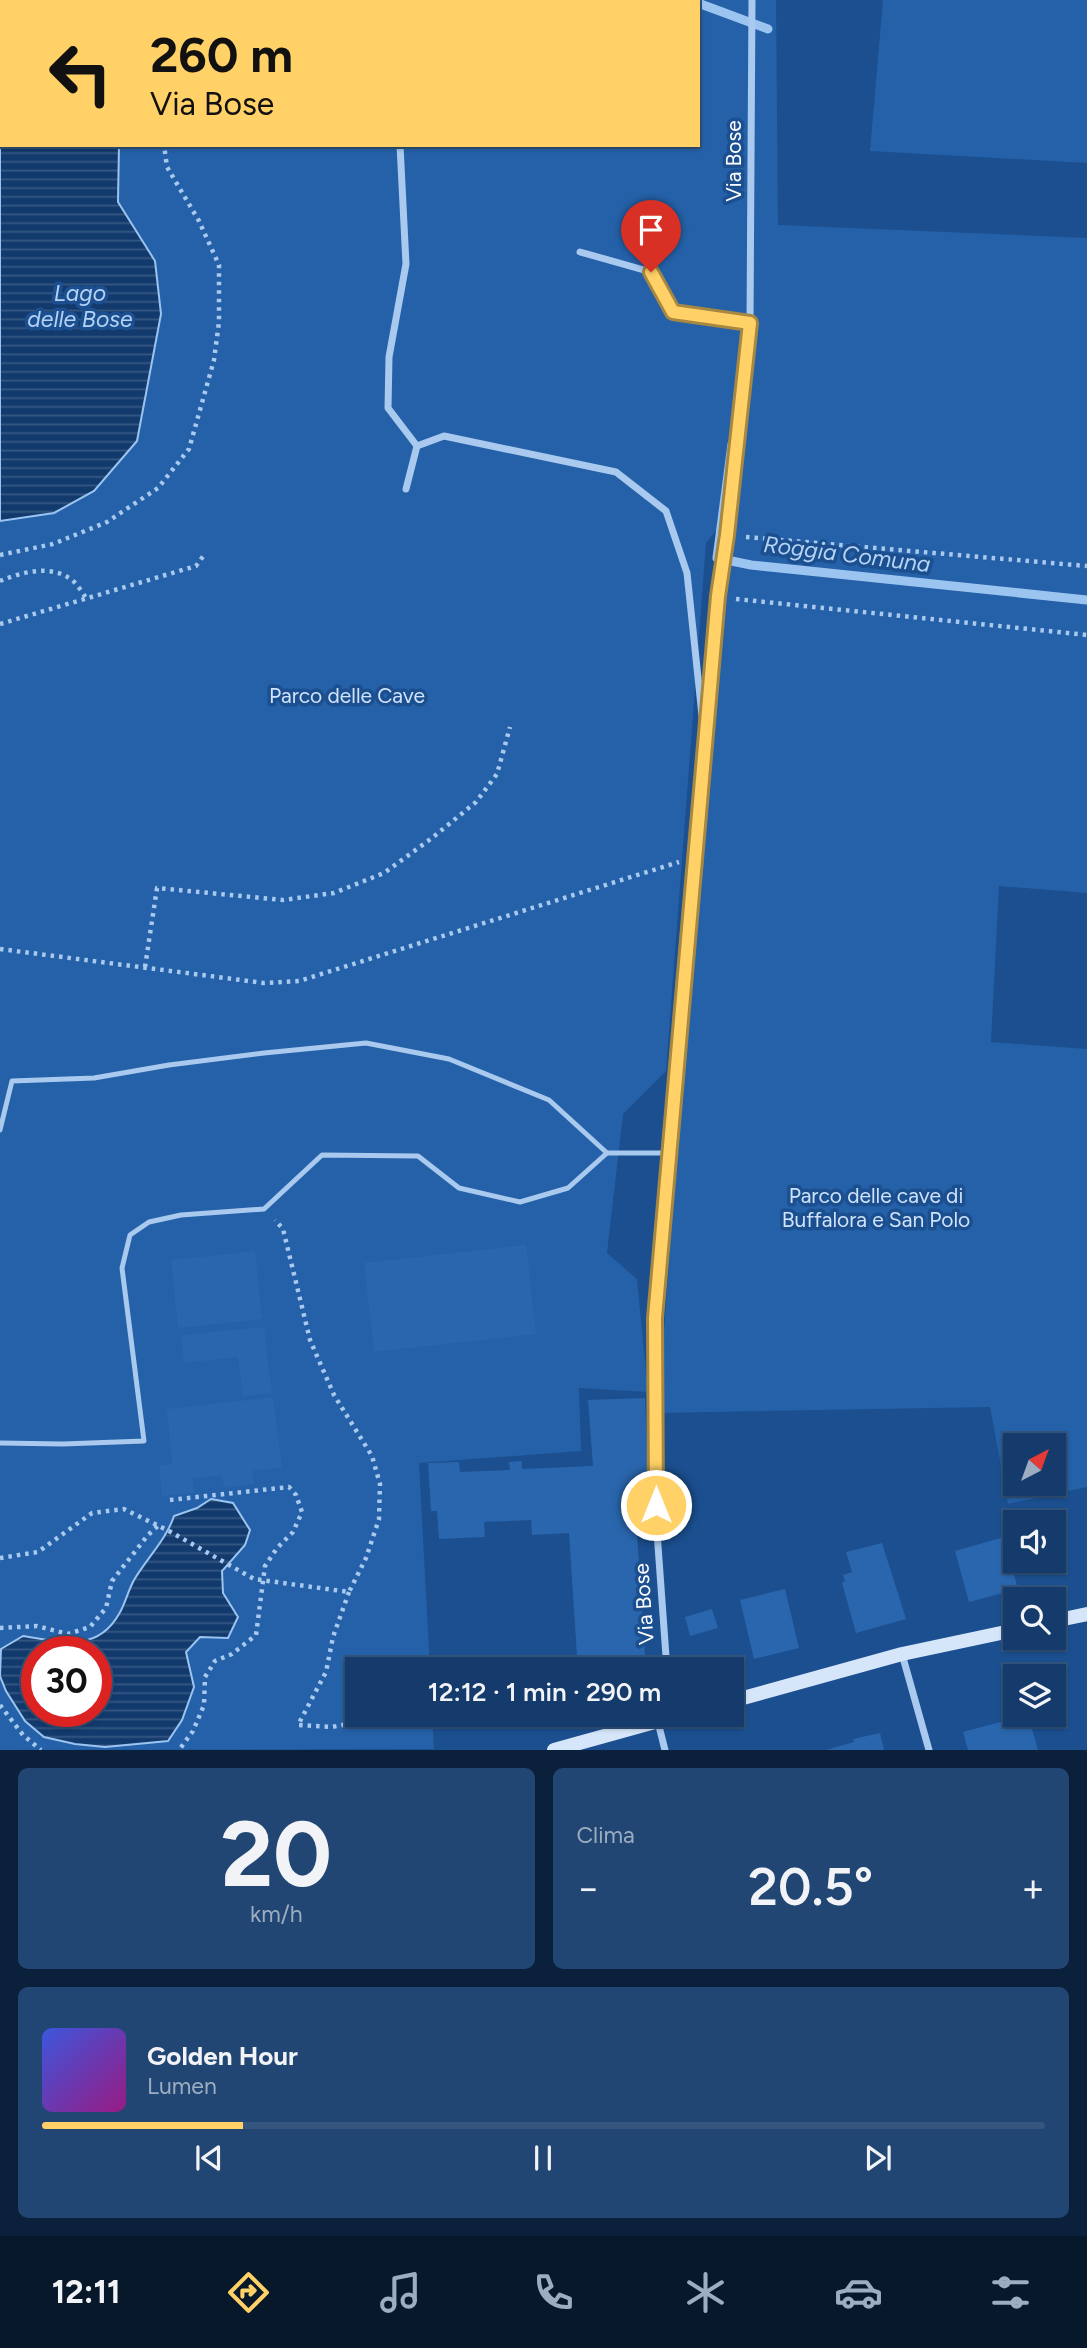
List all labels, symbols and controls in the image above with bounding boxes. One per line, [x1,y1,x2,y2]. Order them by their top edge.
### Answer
text: 260 m [150,25,293,84]
icon: left [35,28,126,119]
text: Via Bose [150,85,274,123]
street label: Via Bose [721,120,746,202]
pin [621,200,681,272]
icon: arrive [632,211,670,249]
water label: Lago delle Bose [27,279,133,333]
water label: Roggia Comuna [762,530,932,578]
park label: Parco delle Cave [269,683,425,708]
park label: Parco delle cave di Buffalora e San Polo [782,1183,970,1232]
north arrow [1003,1433,1066,1496]
map controls [1003,1433,1066,1727]
position arrow [619,1468,693,1542]
button: sound [1003,1510,1066,1573]
street label: Via Bose [628,1562,659,1646]
button: search [1003,1587,1066,1650]
speed limit sign: 30 [21,1636,112,1727]
button: layers [1003,1664,1066,1727]
text: 12:12 · 1 min · 290 m [428,1676,661,1708]
text: 20 [220,1800,332,1909]
text: Clima [577,1821,635,1849]
text: 20.5° [748,1856,873,1918]
text: − [577,1865,600,1911]
text: + [1021,1865,1045,1911]
text: km/h [250,1900,303,1928]
text: Golden Hour [147,2040,298,2072]
text: Lumen [147,2072,217,2100]
icon: previous [190,2139,228,2177]
icon: pause [524,2139,562,2177]
icon: next [859,2139,897,2177]
icon: directions [224,2268,273,2317]
icon: music [376,2268,425,2317]
icon: phone [529,2268,578,2317]
icon: climate [681,2268,730,2317]
icon: car [834,2268,883,2317]
icon: filters [986,2268,1035,2317]
text: 12:11 [52,2273,120,2311]

